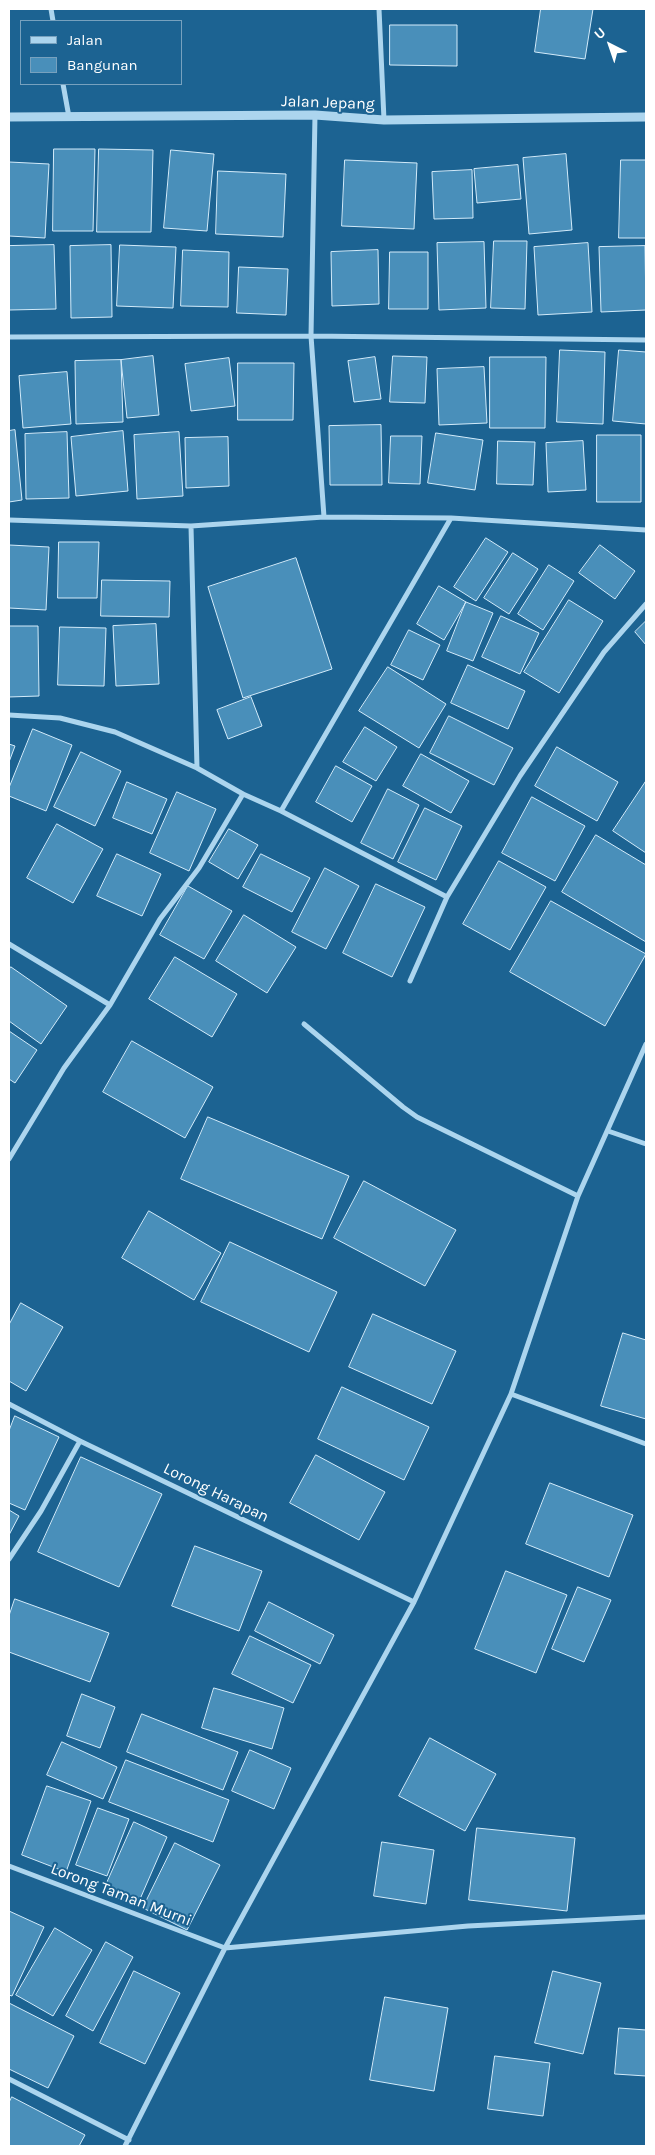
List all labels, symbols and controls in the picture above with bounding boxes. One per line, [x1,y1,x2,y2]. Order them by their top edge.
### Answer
legend [20,20,182,85]
north arrow [585,20,635,70]
text: U [591,24,609,43]
text: Jalan [67,31,103,49]
text: Bangunan [67,56,138,74]
street label: Jalan Jepang [281,92,375,114]
street label: Lorong Harapan [160,1459,272,1527]
street label: Lorong Taman Murni [48,1859,194,1931]

